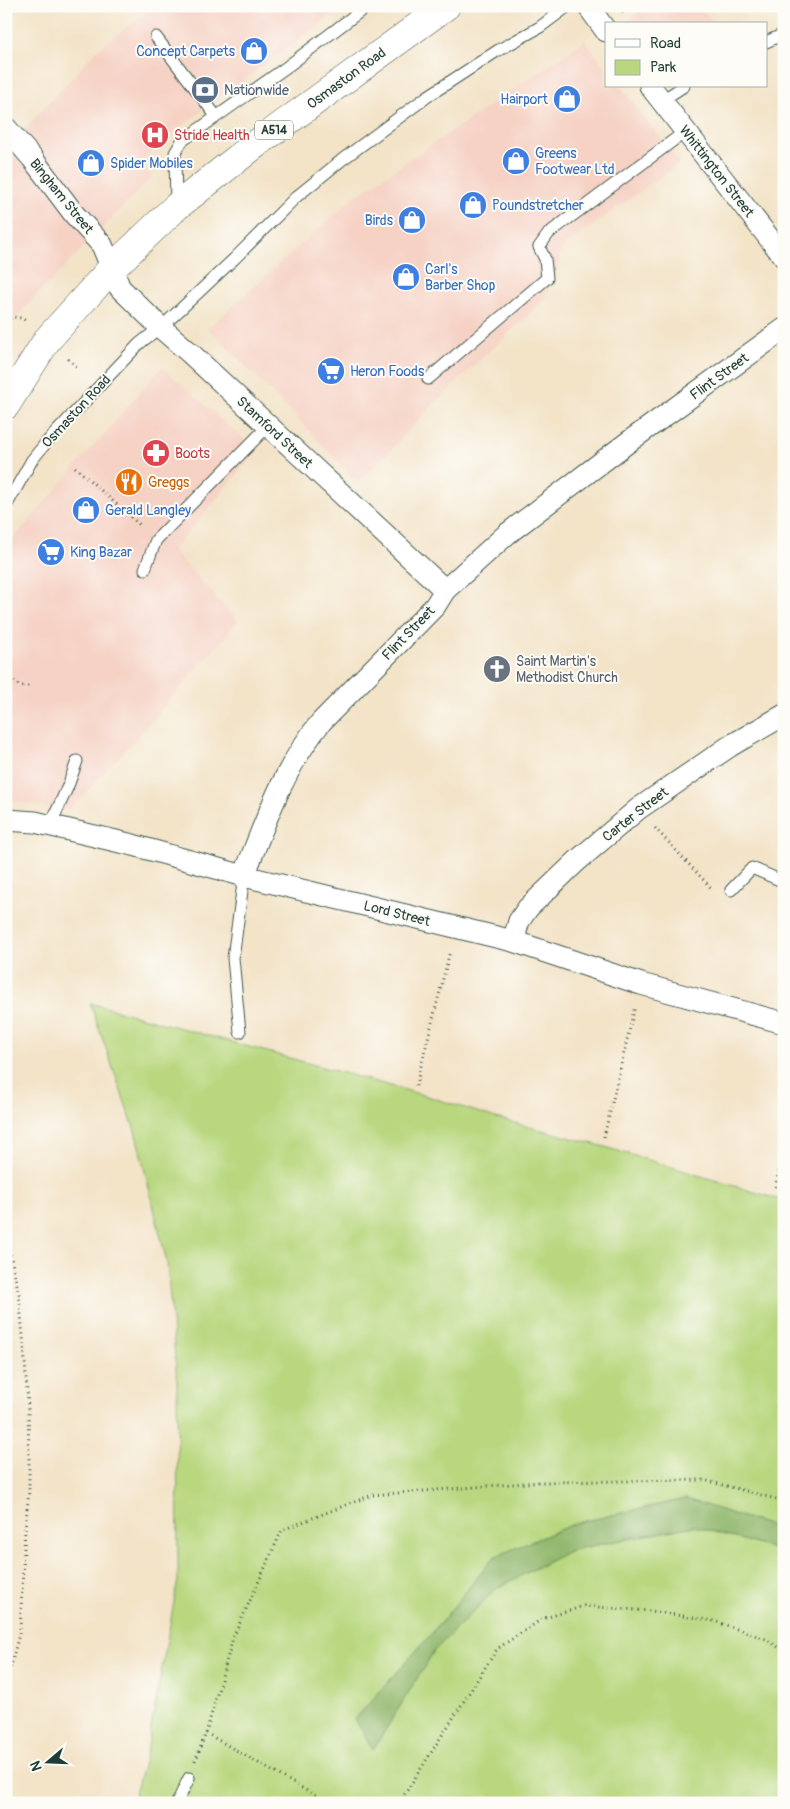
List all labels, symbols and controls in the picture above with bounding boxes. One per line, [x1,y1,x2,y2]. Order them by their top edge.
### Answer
legend [605,22,768,88]
text: Road [650,34,681,53]
shop icon: Concept Carpets [239,36,269,66]
place label: Concept Carpets [136,43,236,60]
street label: Osmaston Road [304,44,389,113]
text: Park [650,58,677,77]
bank icon: Nationwide [190,75,220,105]
place label: Nationwide [224,82,289,99]
shop icon: Hairport [552,84,582,114]
place label: Hairport [500,91,548,108]
hospital icon: Stride Health [140,120,170,150]
road number: A514 [255,120,293,140]
street label: Whittington Street [676,122,758,221]
place label: Stride Health [174,127,250,144]
place label: Greens Footwear Ltd [535,145,615,178]
shop icon: Greens Footwear Ltd [501,146,531,176]
shop icon: Spider Mobiles [76,148,106,178]
street label: Bingham Street [26,155,97,238]
place label: Spider Mobiles [110,155,193,172]
shop icon: Poundstretcher [458,190,488,220]
place label: Poundstretcher [492,197,584,214]
shop icon: Birds [397,205,427,235]
place label: Birds [365,212,394,229]
place label: Carl's Barber Shop [425,261,496,294]
shop icon: Carl's Barber Shop [391,262,421,292]
street label: Flint Street [687,349,752,403]
supermarket icon: Heron Foods [316,356,346,386]
place label: Heron Foods [350,363,425,380]
street label: Osmaston Road [38,371,114,451]
street label: Stamford Street [233,393,316,472]
pharmacy icon: Boots [141,438,171,468]
place label: Boots [175,445,211,462]
restaurant icon: Greggs [114,467,144,497]
place label: Greggs [148,474,190,491]
shop icon: Gerald Langley [71,495,101,525]
place label: Gerald Langley [105,502,191,519]
supermarket icon: King Bazar [36,537,66,567]
place label: King Bazar [70,544,132,561]
street label: Flint Street [378,603,439,664]
place label: Saint Martin's Methodist Church [516,653,618,686]
church icon: Saint Martin's Methodist Church [482,654,512,684]
street label: Carter Street [599,783,672,845]
street label: Lord Street [362,897,432,930]
north arrow [22,1736,72,1786]
text: N [27,1759,46,1773]

